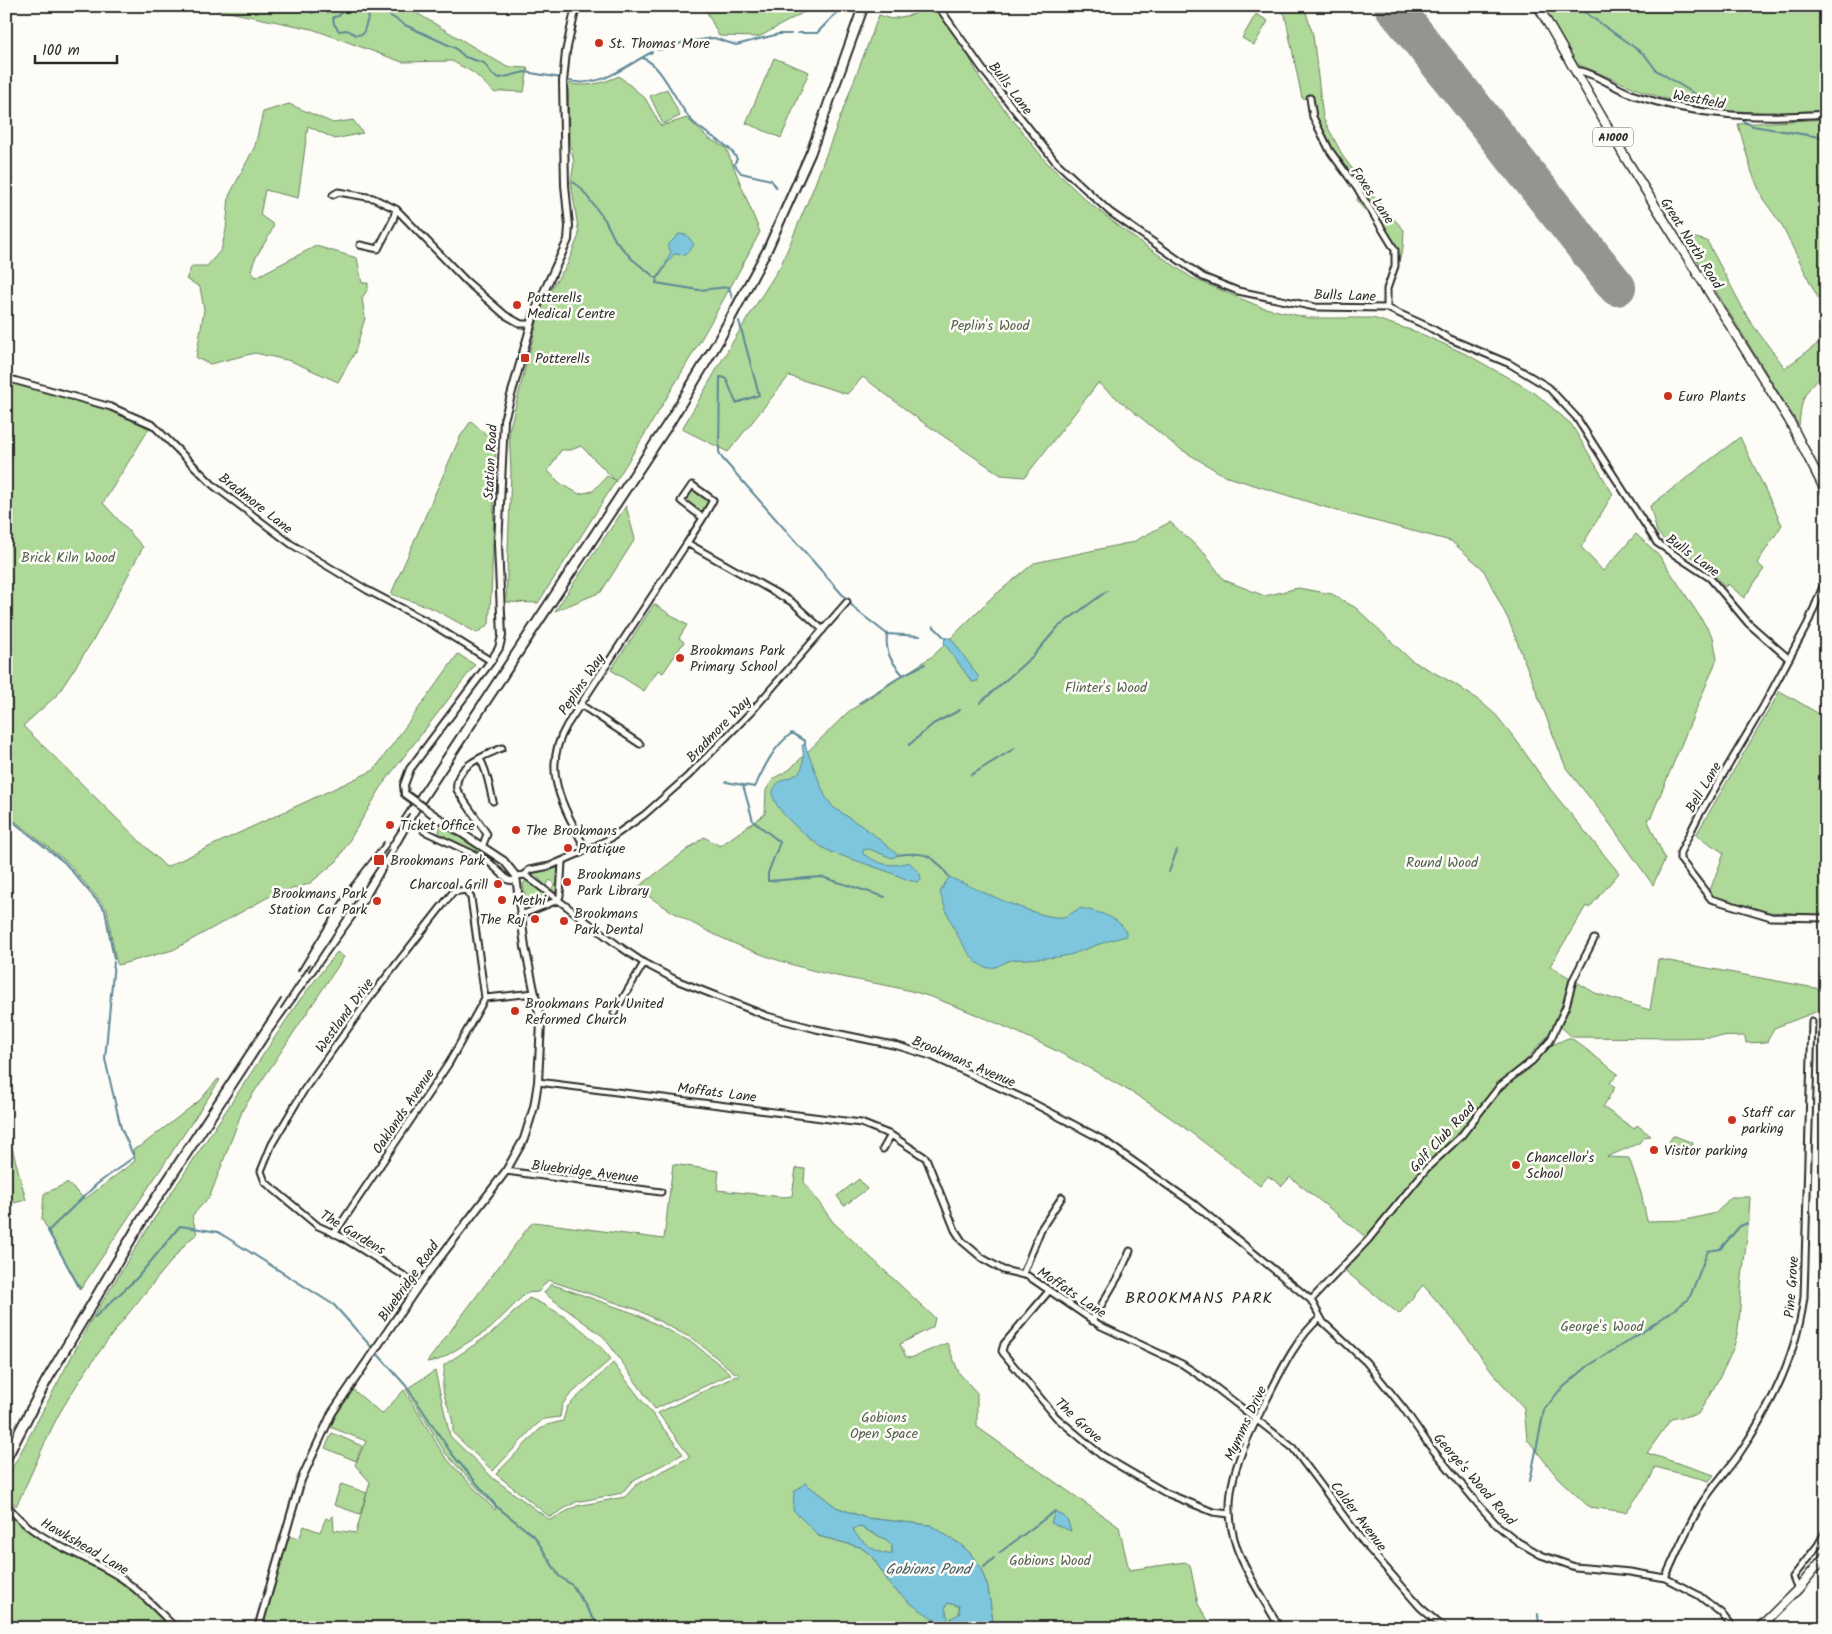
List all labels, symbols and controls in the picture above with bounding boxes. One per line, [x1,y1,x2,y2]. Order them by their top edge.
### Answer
scale bar [35,32,118,64]
place label: St. Thomas More [609,33,710,55]
marker: St. Thomas More [593,37,605,49]
text: 100 m [42,39,80,63]
street label: Bulls Lane [983,57,1038,121]
street label: Westfield [1671,84,1728,116]
road number: A1000 [1593,128,1633,146]
street label: Foxes Lane [1345,162,1400,229]
street label: Great North Road [1654,194,1729,294]
street label: Bulls Lane [1314,284,1377,308]
place label: Potterells Medical Centre [527,287,616,325]
marker: Potterells Medical Centre [511,299,523,311]
park label: Peplin's Wood [950,315,1031,337]
place label: Potterells [535,348,590,370]
marker: Potterells [519,352,531,364]
place label: Euro Plants [1678,386,1746,408]
marker: Euro Plants [1662,390,1674,402]
street label: Station Road [478,423,504,500]
street label: Bradmore Lane [213,468,298,540]
street label: Bulls Lane [1661,529,1725,583]
park label: Brick Kiln Wood [21,547,116,569]
place label: Brookmans Park Primary School [690,640,785,678]
street label: Peplins Way [553,649,611,720]
marker: Brookmans Park Primary School [674,652,686,664]
park label: Flinter's Wood [1065,677,1148,699]
street label: Bradmore Way [681,691,757,768]
street label: Bell Lane [1680,757,1728,817]
place label: Ticket Office [400,815,475,837]
marker: Ticket Office [384,819,396,831]
place label: The Brookmans [526,820,617,842]
marker: The Brookmans [510,824,522,836]
place label: Pratique [578,838,626,860]
marker: Pratique [562,842,574,854]
place label: Brookmans Park [390,850,485,872]
park label: Round Wood [1406,852,1479,874]
marker: Brookmans Park [372,853,386,867]
place label: Brookmans Park Library [577,864,649,902]
place label: Charcoal Grill [409,874,489,896]
marker: Brookmans Park Library [561,876,573,888]
marker: Charcoal Grill [492,878,504,890]
place label: Brookmans Park Station Car Park [269,883,367,921]
place label: Methi [512,890,546,912]
marker: Methi [496,894,508,906]
marker: Brookmans Park Station Car Park [371,895,383,907]
place label: Brookmans Park Dental [574,903,644,941]
place label: The Raj [480,909,525,931]
marker: The Raj [529,913,541,925]
marker: Brookmans Park Dental [558,915,570,927]
street label: Westland Drive [310,973,380,1058]
place label: Brookmans Park United Reformed Church [525,993,664,1031]
marker: Brookmans Park United Reformed Church [509,1005,521,1017]
street label: Brookmans Avenue [908,1030,1020,1094]
street label: Oaklands Avenue [367,1064,441,1159]
street label: Moffats Lane [676,1077,758,1109]
street label: Golf Club Road [1404,1097,1482,1178]
place label: Staff car parking [1741,1102,1796,1140]
marker: Staff car parking [1726,1114,1738,1126]
place label: Visitor parking [1664,1140,1748,1162]
marker: Visitor parking [1648,1144,1660,1156]
place label: Chancellor's School [1526,1147,1594,1185]
street label: Bluebridge Avenue [530,1155,640,1190]
marker: Chancellor's School [1510,1159,1522,1171]
street label: The Gardens [315,1205,390,1261]
street label: Bluebridge Road [373,1236,445,1327]
street label: Pine Grove [1779,1255,1805,1319]
street label: Moffats Lane [1032,1261,1111,1325]
district label: BROOKMANS PARK [1125,1286,1273,1311]
park label: George's Wood [1560,1316,1645,1338]
street label: Mymms Drive [1219,1382,1273,1465]
street label: The Grove [1049,1393,1108,1449]
park label: Gobions Open Space [850,1407,919,1445]
street label: George's Wood Road [1428,1428,1521,1532]
street label: Calder Avenue [1324,1477,1392,1557]
street label: Hawkshead Lane [36,1513,133,1581]
park label: Gobions Wood [1009,1550,1092,1572]
water label: Gobions Pond [885,1558,974,1582]

